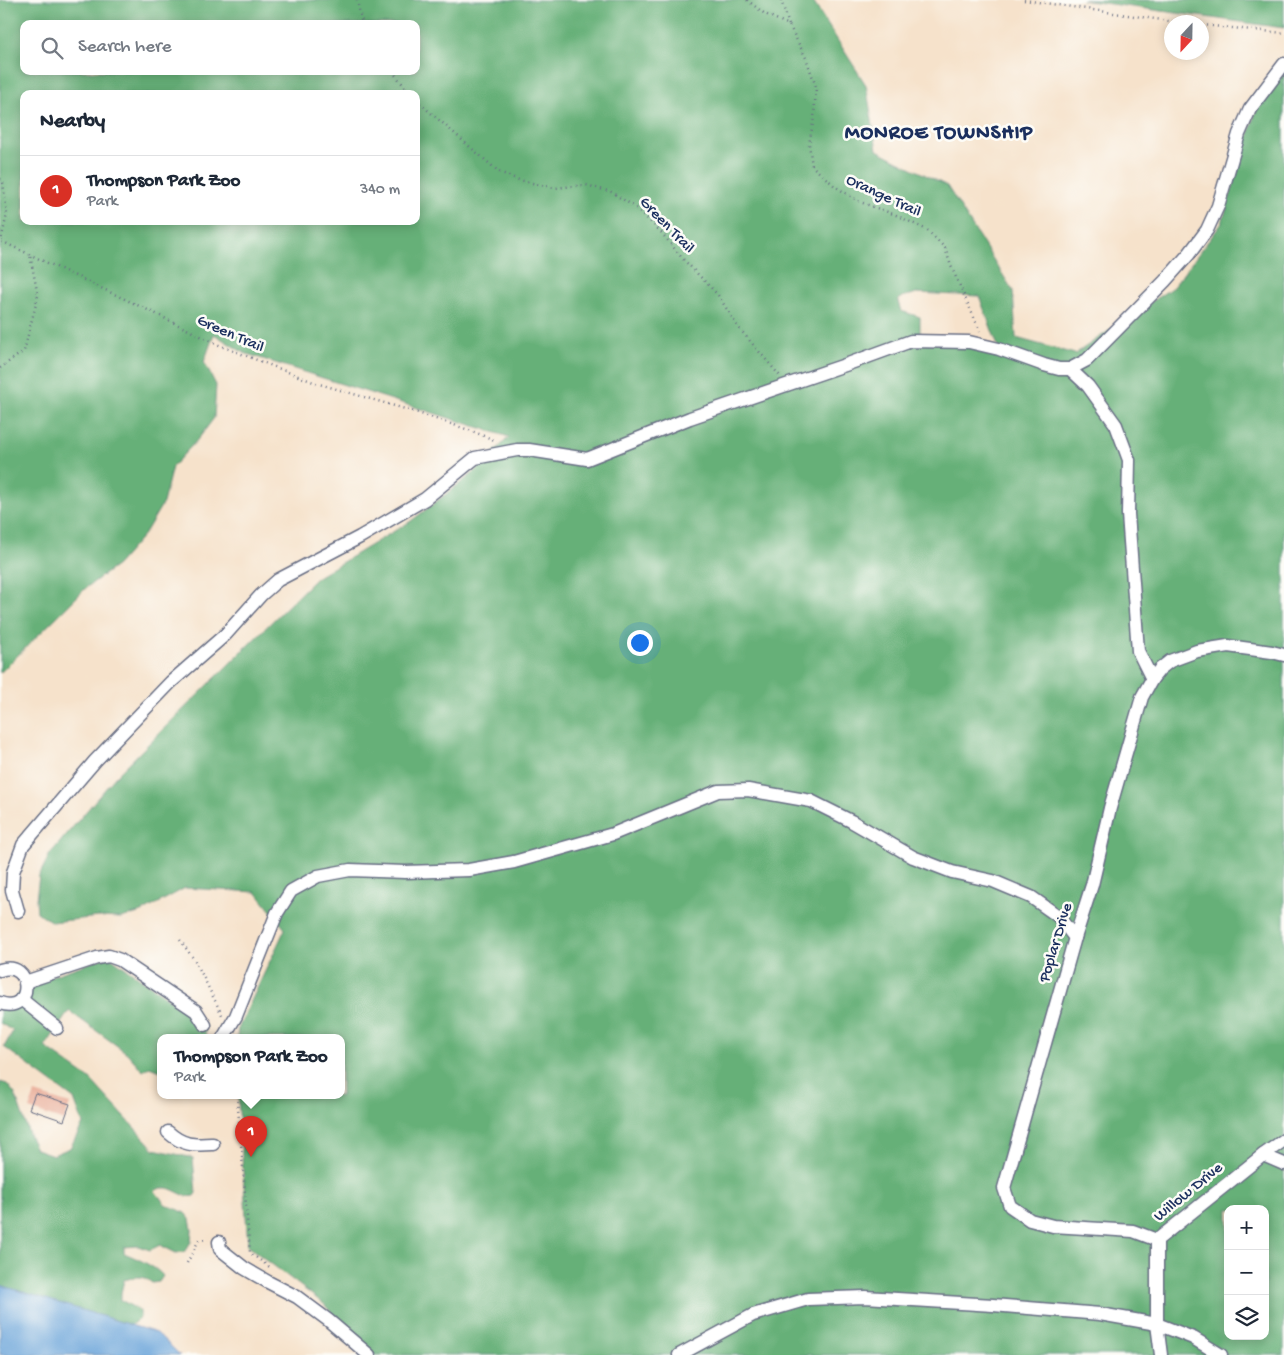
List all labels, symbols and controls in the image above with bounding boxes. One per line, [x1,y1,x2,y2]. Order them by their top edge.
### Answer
north arrow [1164,15,1209,60]
search box [20,20,420,75]
icon: search [38,34,66,62]
text: Search here [78,36,172,59]
text: Nearby [40,110,105,135]
district label: MONROE TOWNSHIP [845,122,1034,147]
text: Thompson Park Zoo [87,170,240,193]
street label: Orange Trail [842,171,924,223]
text: 1 [53,181,59,200]
text: 340 m [360,181,400,200]
text: Park [87,193,118,212]
street label: Green Trail [634,194,698,258]
street label: Green Trail [194,312,266,358]
your location [627,630,653,656]
street label: Poplar Drive [1036,900,1078,986]
popup [157,1034,345,1099]
text: Thompson Park Zoo [174,1046,328,1069]
text: Park [174,1069,205,1088]
pin: 1 [235,1116,267,1157]
street label: Willow Drive [1151,1159,1228,1227]
map controls [1224,1205,1269,1340]
button: + [1224,1205,1269,1250]
button: − [1224,1250,1269,1295]
button: layers [1224,1295,1269,1340]

